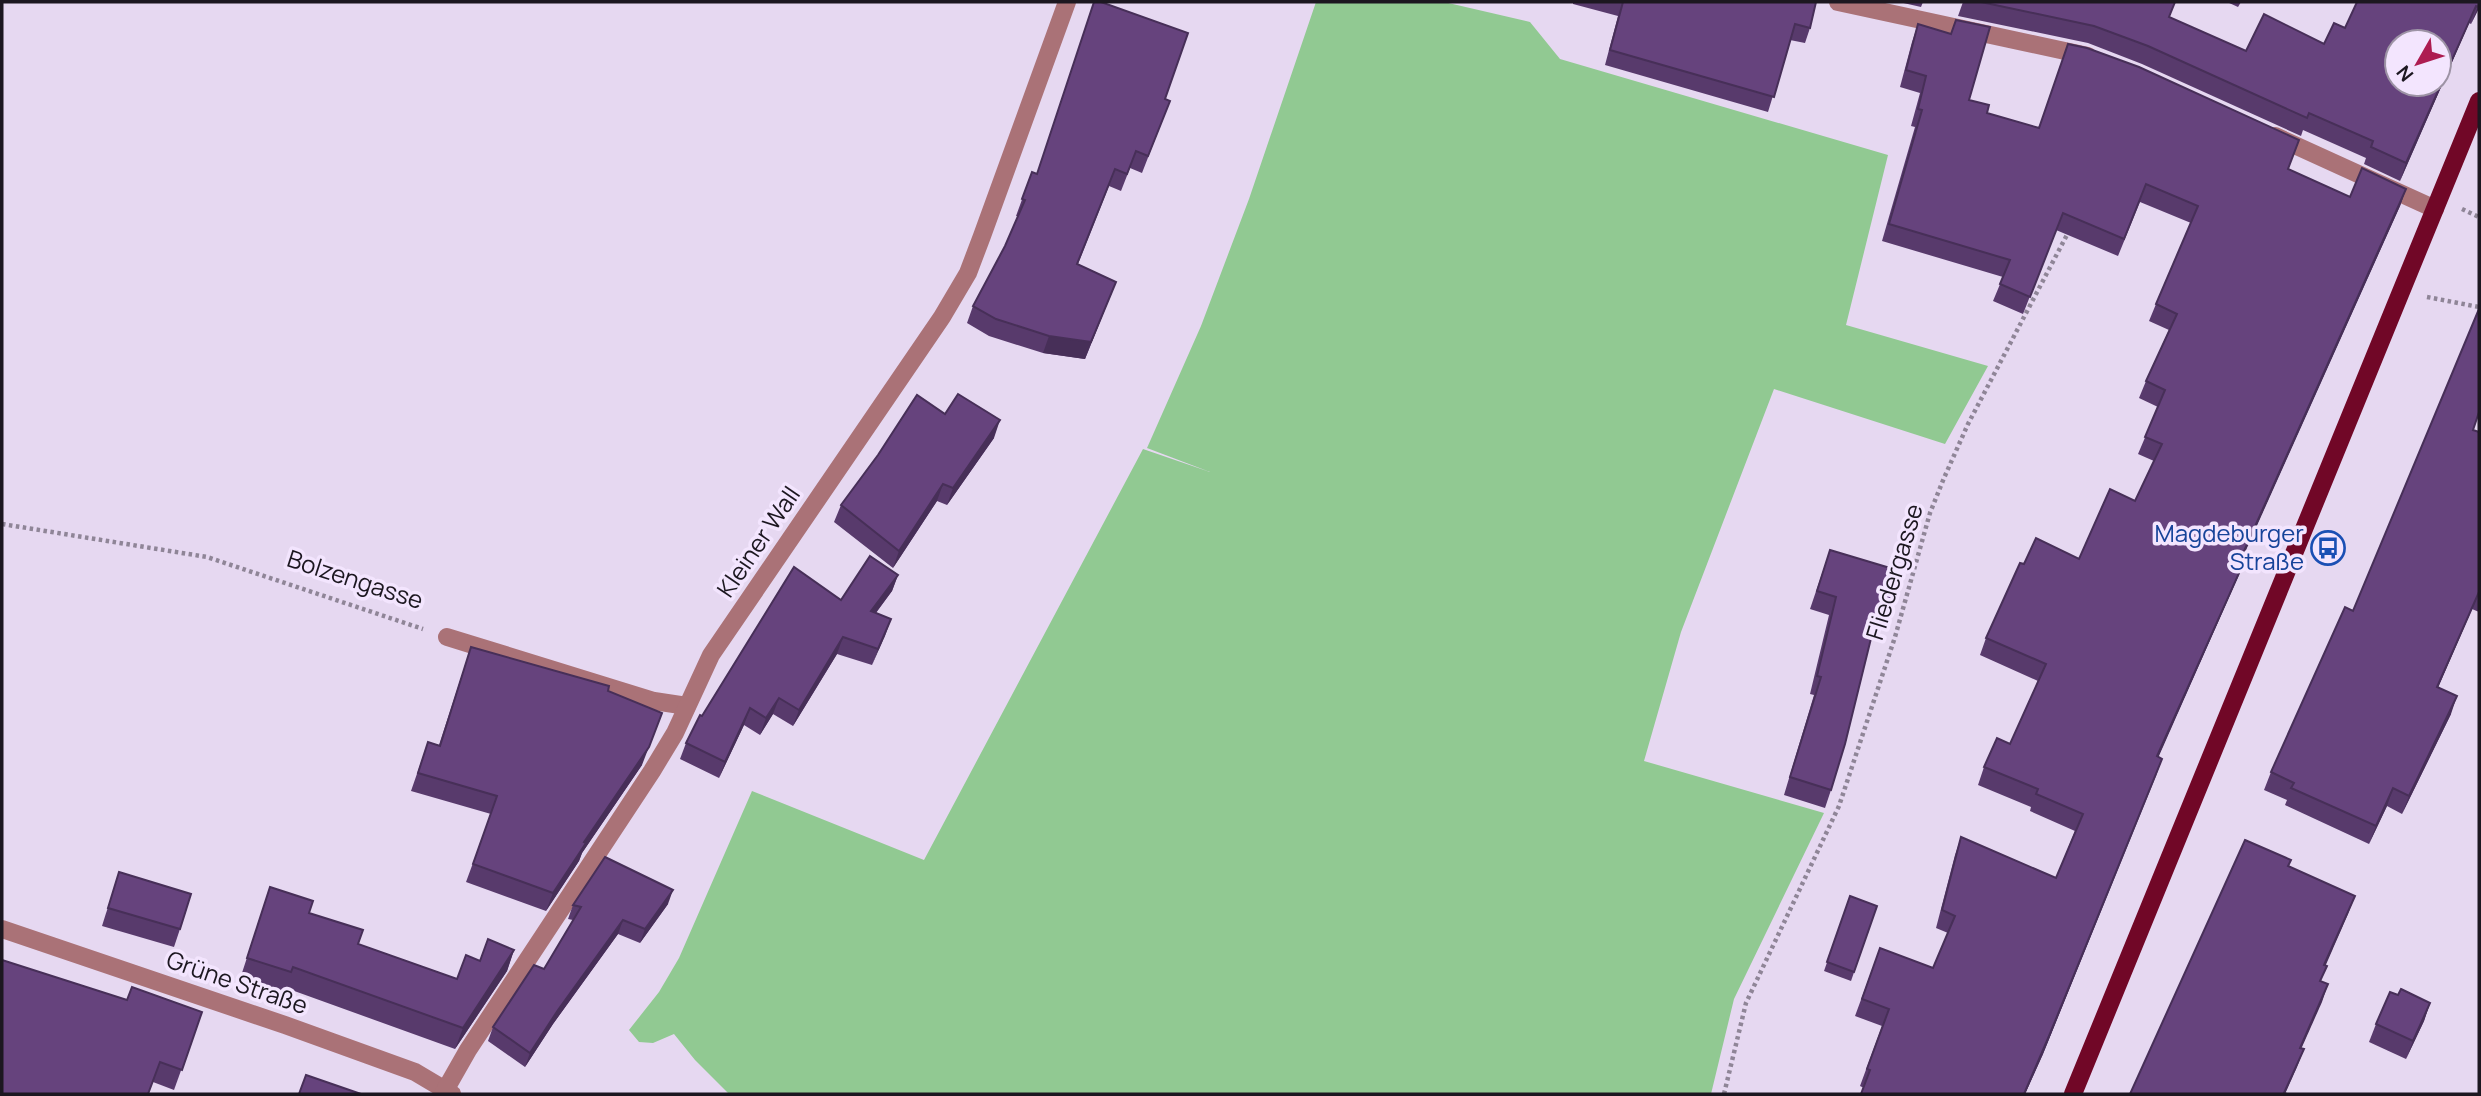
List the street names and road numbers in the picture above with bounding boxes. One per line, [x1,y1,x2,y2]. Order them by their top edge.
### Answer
street label: Kleiner Wall [709,479,807,603]
street label: Fliedergasse [1857,500,1930,644]
street label: Bolzengasse [283,541,428,616]
street label: Grüne Straße [163,942,312,1021]

